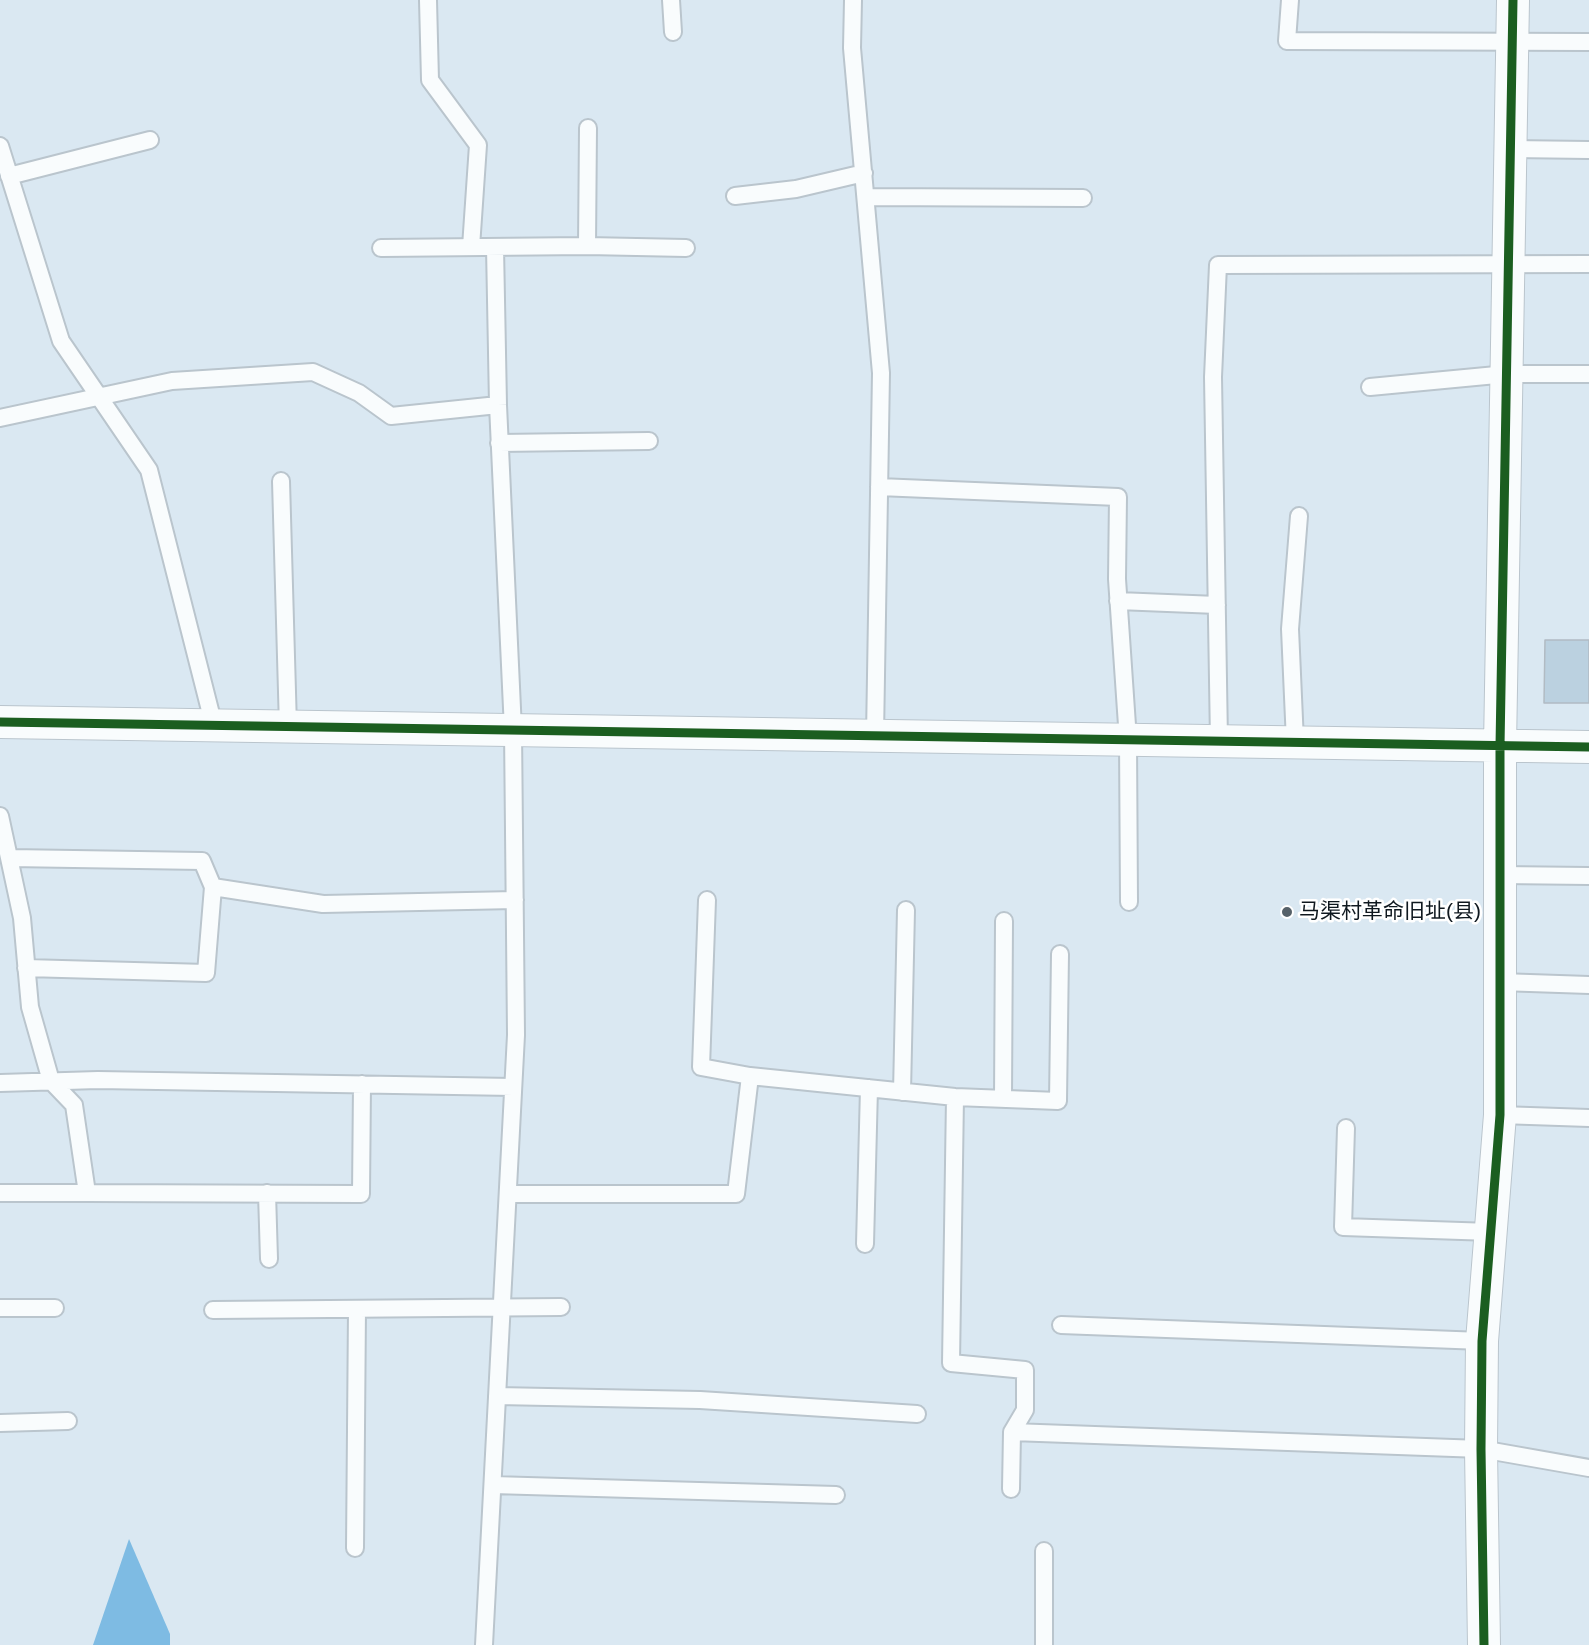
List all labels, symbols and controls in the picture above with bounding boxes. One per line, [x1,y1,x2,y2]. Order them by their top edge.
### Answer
place label: 马渠村革命旧址(县) [1299,899,1481,925]
marker: 马渠村革命旧址(县) [1280,905,1294,919]

